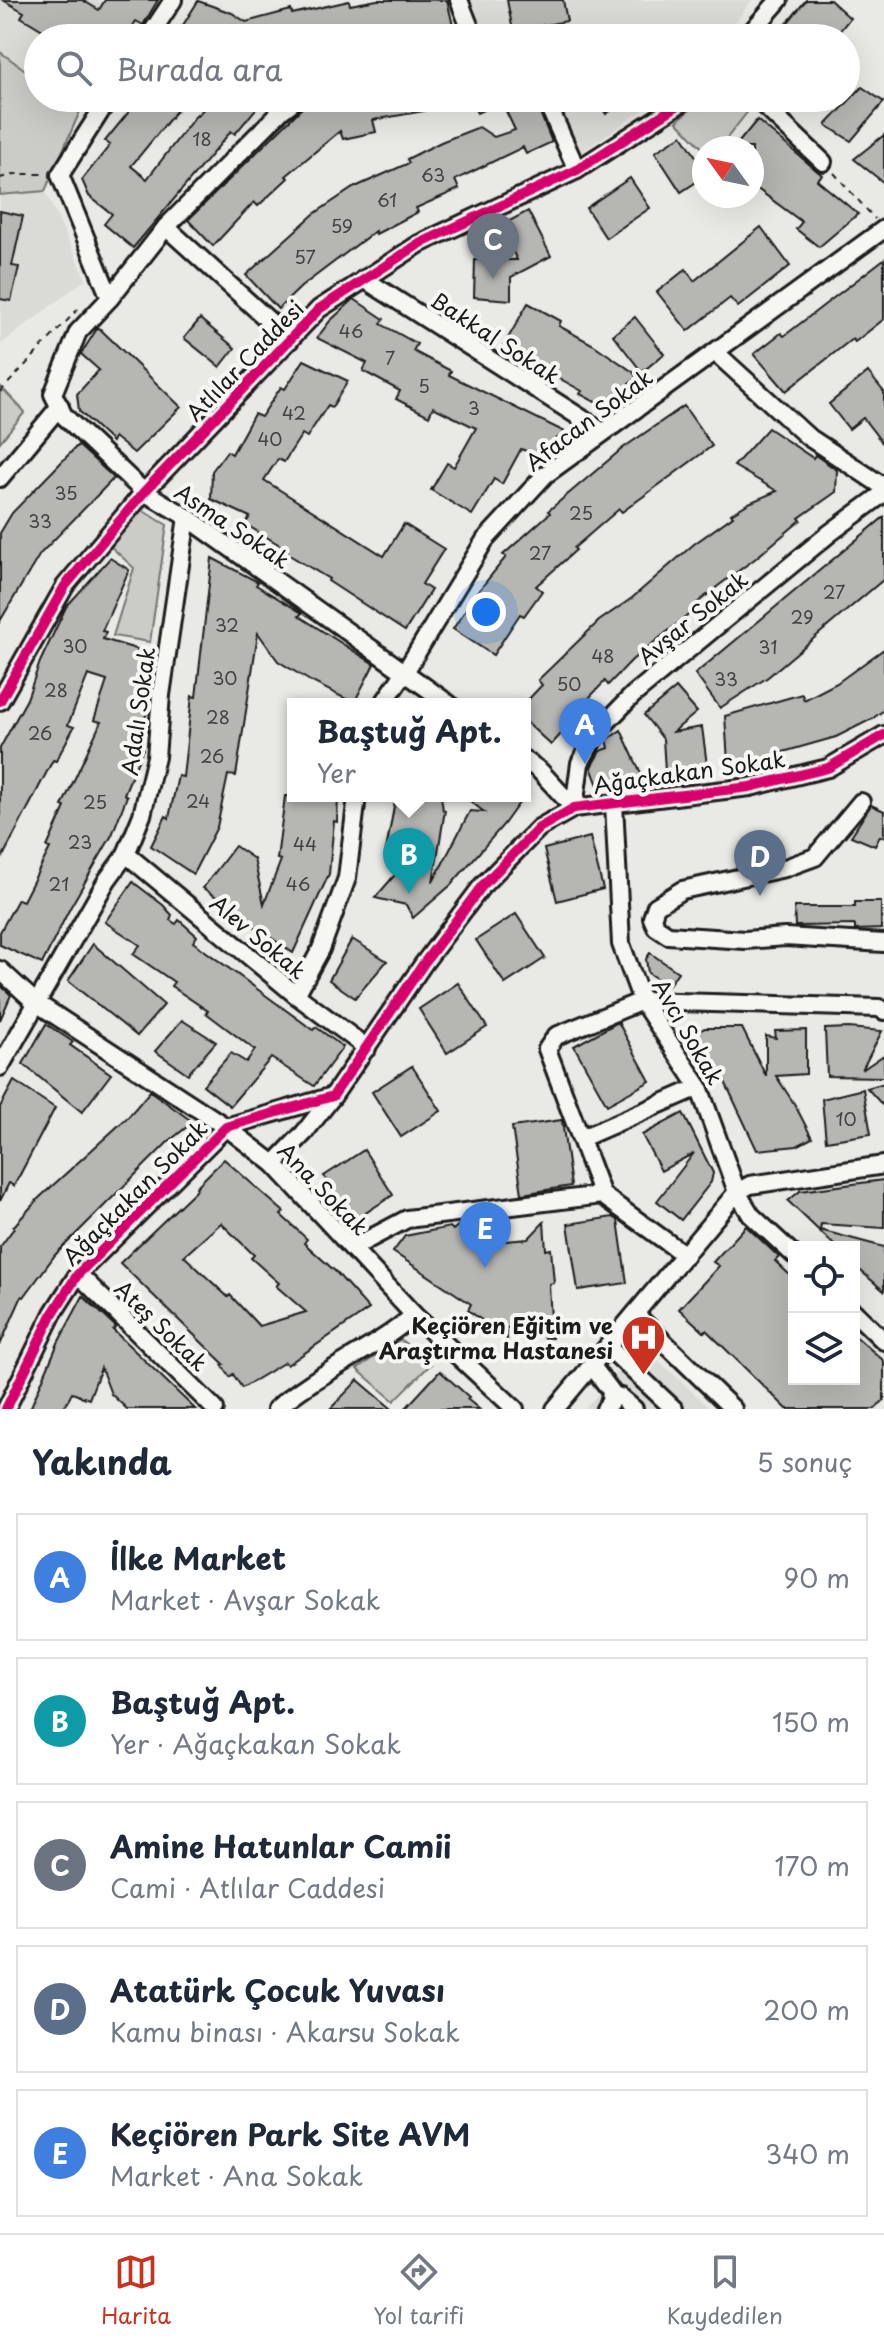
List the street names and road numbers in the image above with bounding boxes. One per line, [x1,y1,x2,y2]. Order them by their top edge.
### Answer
street label: Bakkal Sokak [425,283,568,392]
street label: Atlılar Caddesi [178,292,310,428]
street label: Afacan Sokak [517,360,659,478]
street label: Asma Sokak [169,474,298,576]
street label: Avşar Sokak [630,562,754,672]
street label: Adalı Sokak [112,644,162,777]
street label: Ağaçkakan Sokak [591,741,788,801]
street label: Alev Sokak [204,886,315,986]
street label: Avcı Sokak [645,971,733,1091]
street label: Ağaçkakan Sokak [54,1112,214,1272]
street label: Ana Sokak [271,1134,377,1242]
street label: Ateş Sokak [108,1272,216,1378]

